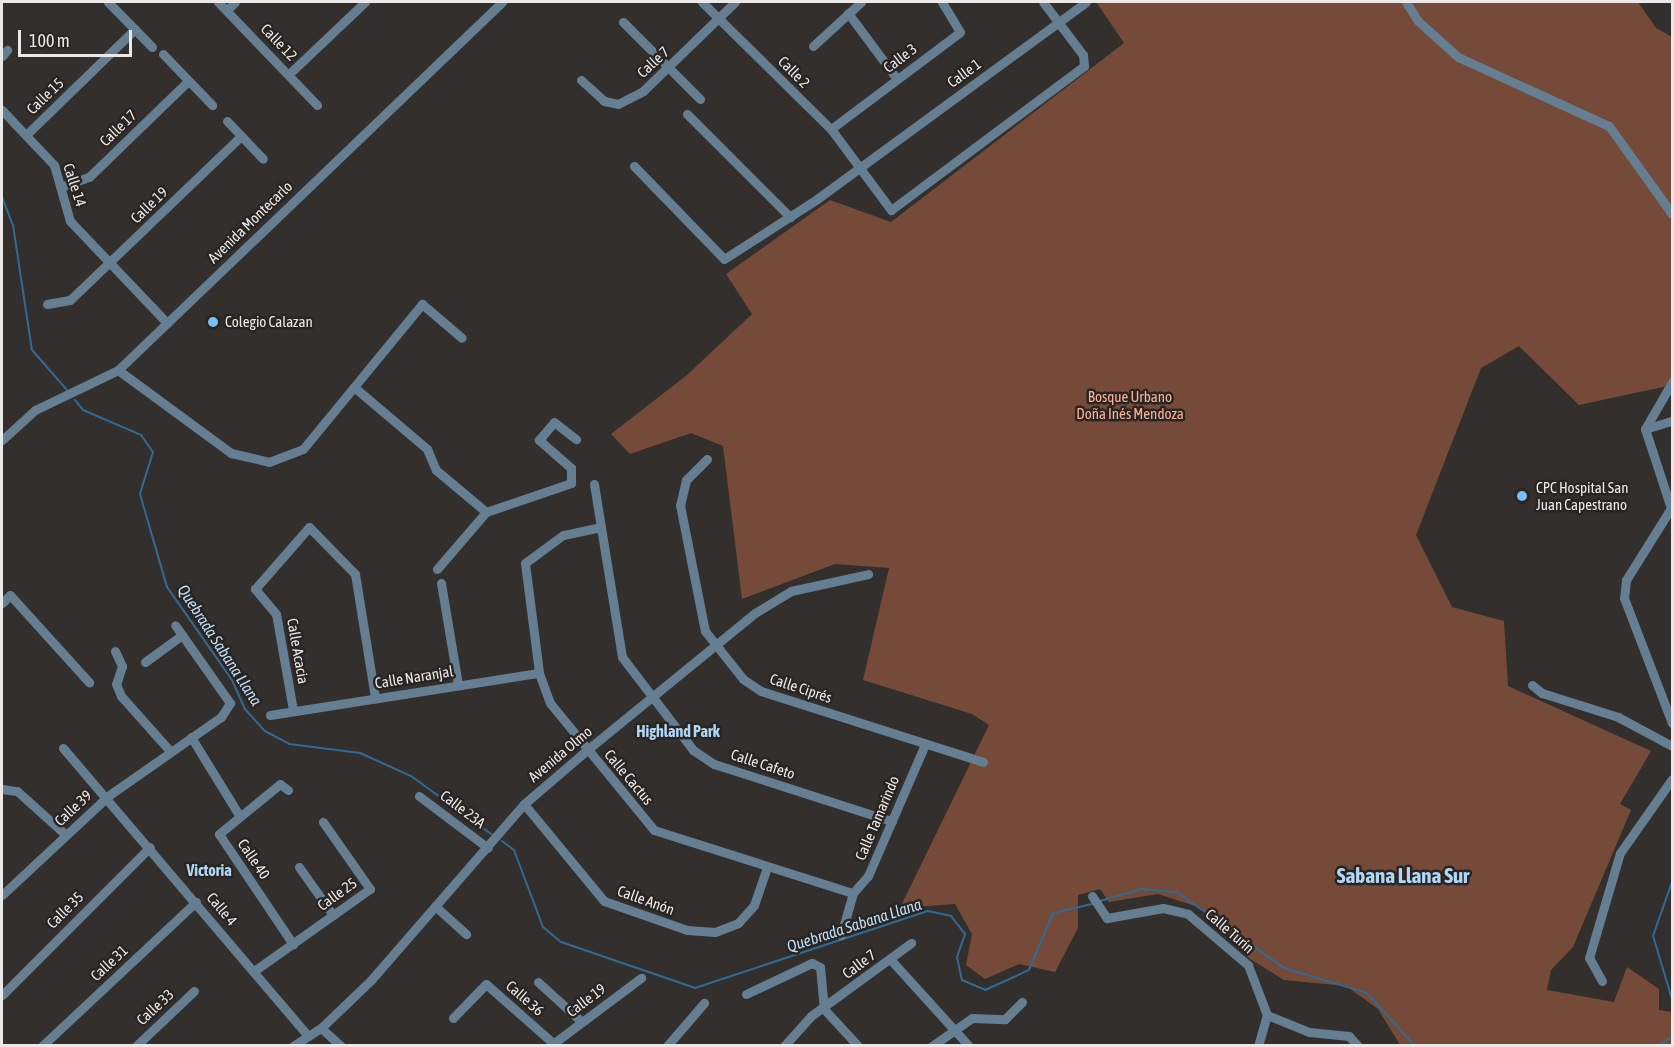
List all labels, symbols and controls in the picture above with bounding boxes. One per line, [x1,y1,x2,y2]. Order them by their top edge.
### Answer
scale bar [21,18,135,56]
street label: Calle 12 [257,20,301,64]
text: 100 m [29,30,70,51]
street label: Calle 3 [880,40,920,76]
street label: Calle 7 [633,43,673,81]
street label: Calle 2 [774,52,814,92]
street label: Calle 1 [944,55,984,91]
street label: Calle 15 [23,74,67,118]
street label: Calle 17 [96,106,140,150]
street label: Calle 14 [60,161,90,209]
street label: Avenida Montecarlo [204,177,296,267]
street label: Calle 19 [127,183,171,227]
place label: Colegio Calazan [225,313,313,331]
marker: Colegio Calazan [206,315,220,329]
park label: Bosque Urbano Doña Inés Mendoza [1076,387,1184,422]
place label: CPC Hospital San Juan Capestrano [1536,478,1628,513]
marker: CPC Hospital San Juan Capestrano [1513,487,1531,505]
water label: Quebrada Sabana Llana [174,581,266,709]
street label: Calle Acacia [283,617,313,685]
street label: Calle Naranjal [374,662,454,692]
street label: Calle Ciprés [768,670,834,706]
district label: Highland Park [636,721,720,741]
street label: Avenida Olmo [524,722,596,786]
street label: Calle Cafeto [729,745,797,783]
street label: Calle Cactus [601,746,657,808]
street label: Calle Tamarindo [851,773,903,863]
street label: Calle 39 [51,786,95,830]
street label: Calle 23A [437,786,489,832]
street label: Calle 40 [234,836,274,882]
district label: Victoria [186,860,232,880]
district label: Sabana Llana Sur [1337,862,1469,888]
street label: Calle 25 [314,874,360,914]
street label: Calle Anón [615,881,677,919]
street label: Calle 35 [43,888,87,932]
street label: Calle 4 [203,889,241,929]
water label: Quebrada Sabana Llana [784,894,924,956]
street label: Calle Turín [1202,905,1258,957]
street label: Calle 31 [87,941,131,985]
street label: Calle 7 [839,946,879,982]
street label: Calle 36 [502,977,548,1019]
street label: Calle 19 [563,979,609,1021]
street label: Calle 33 [133,985,177,1029]

